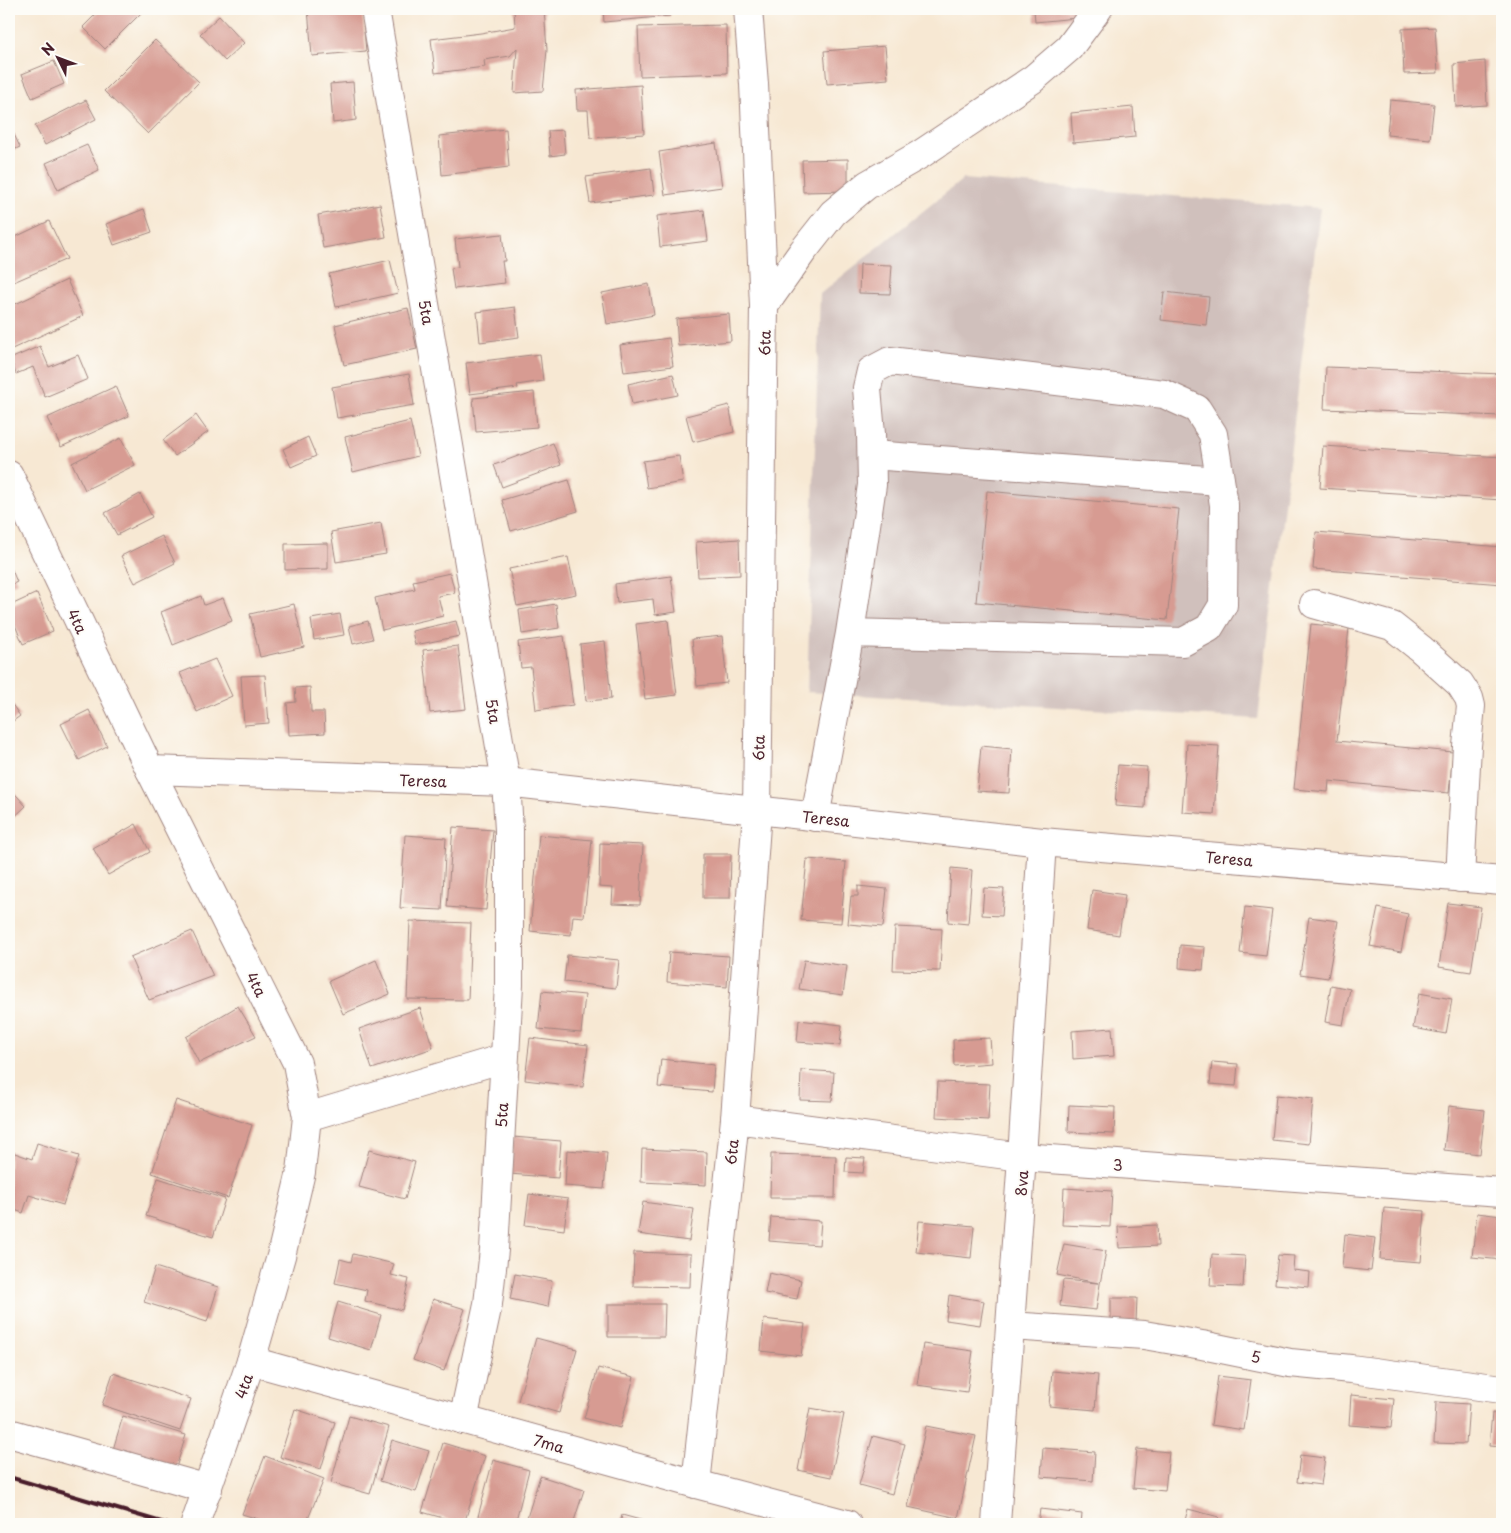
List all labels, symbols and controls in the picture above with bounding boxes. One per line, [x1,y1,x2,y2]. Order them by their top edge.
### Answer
north arrow [32,32,82,82]
text: N [36,38,59,60]
street label: 5ta [413,298,441,327]
street label: 6ta [752,329,776,356]
street label: 4ta [62,605,94,638]
street label: 5ta [480,697,508,726]
street label: 6ta [746,734,770,761]
street label: Teresa [399,768,448,792]
street label: Teresa [801,804,852,832]
street label: Teresa [1204,844,1254,872]
street label: 4ta [241,968,273,1001]
street label: 5ta [489,1101,513,1128]
street label: 6ta [718,1137,744,1166]
street label: 3 [1112,1152,1124,1176]
street label: 8va [1009,1168,1033,1197]
street label: 5 [1249,1344,1263,1368]
street label: 4ta [228,1370,258,1402]
street label: 7ma [531,1428,568,1459]

